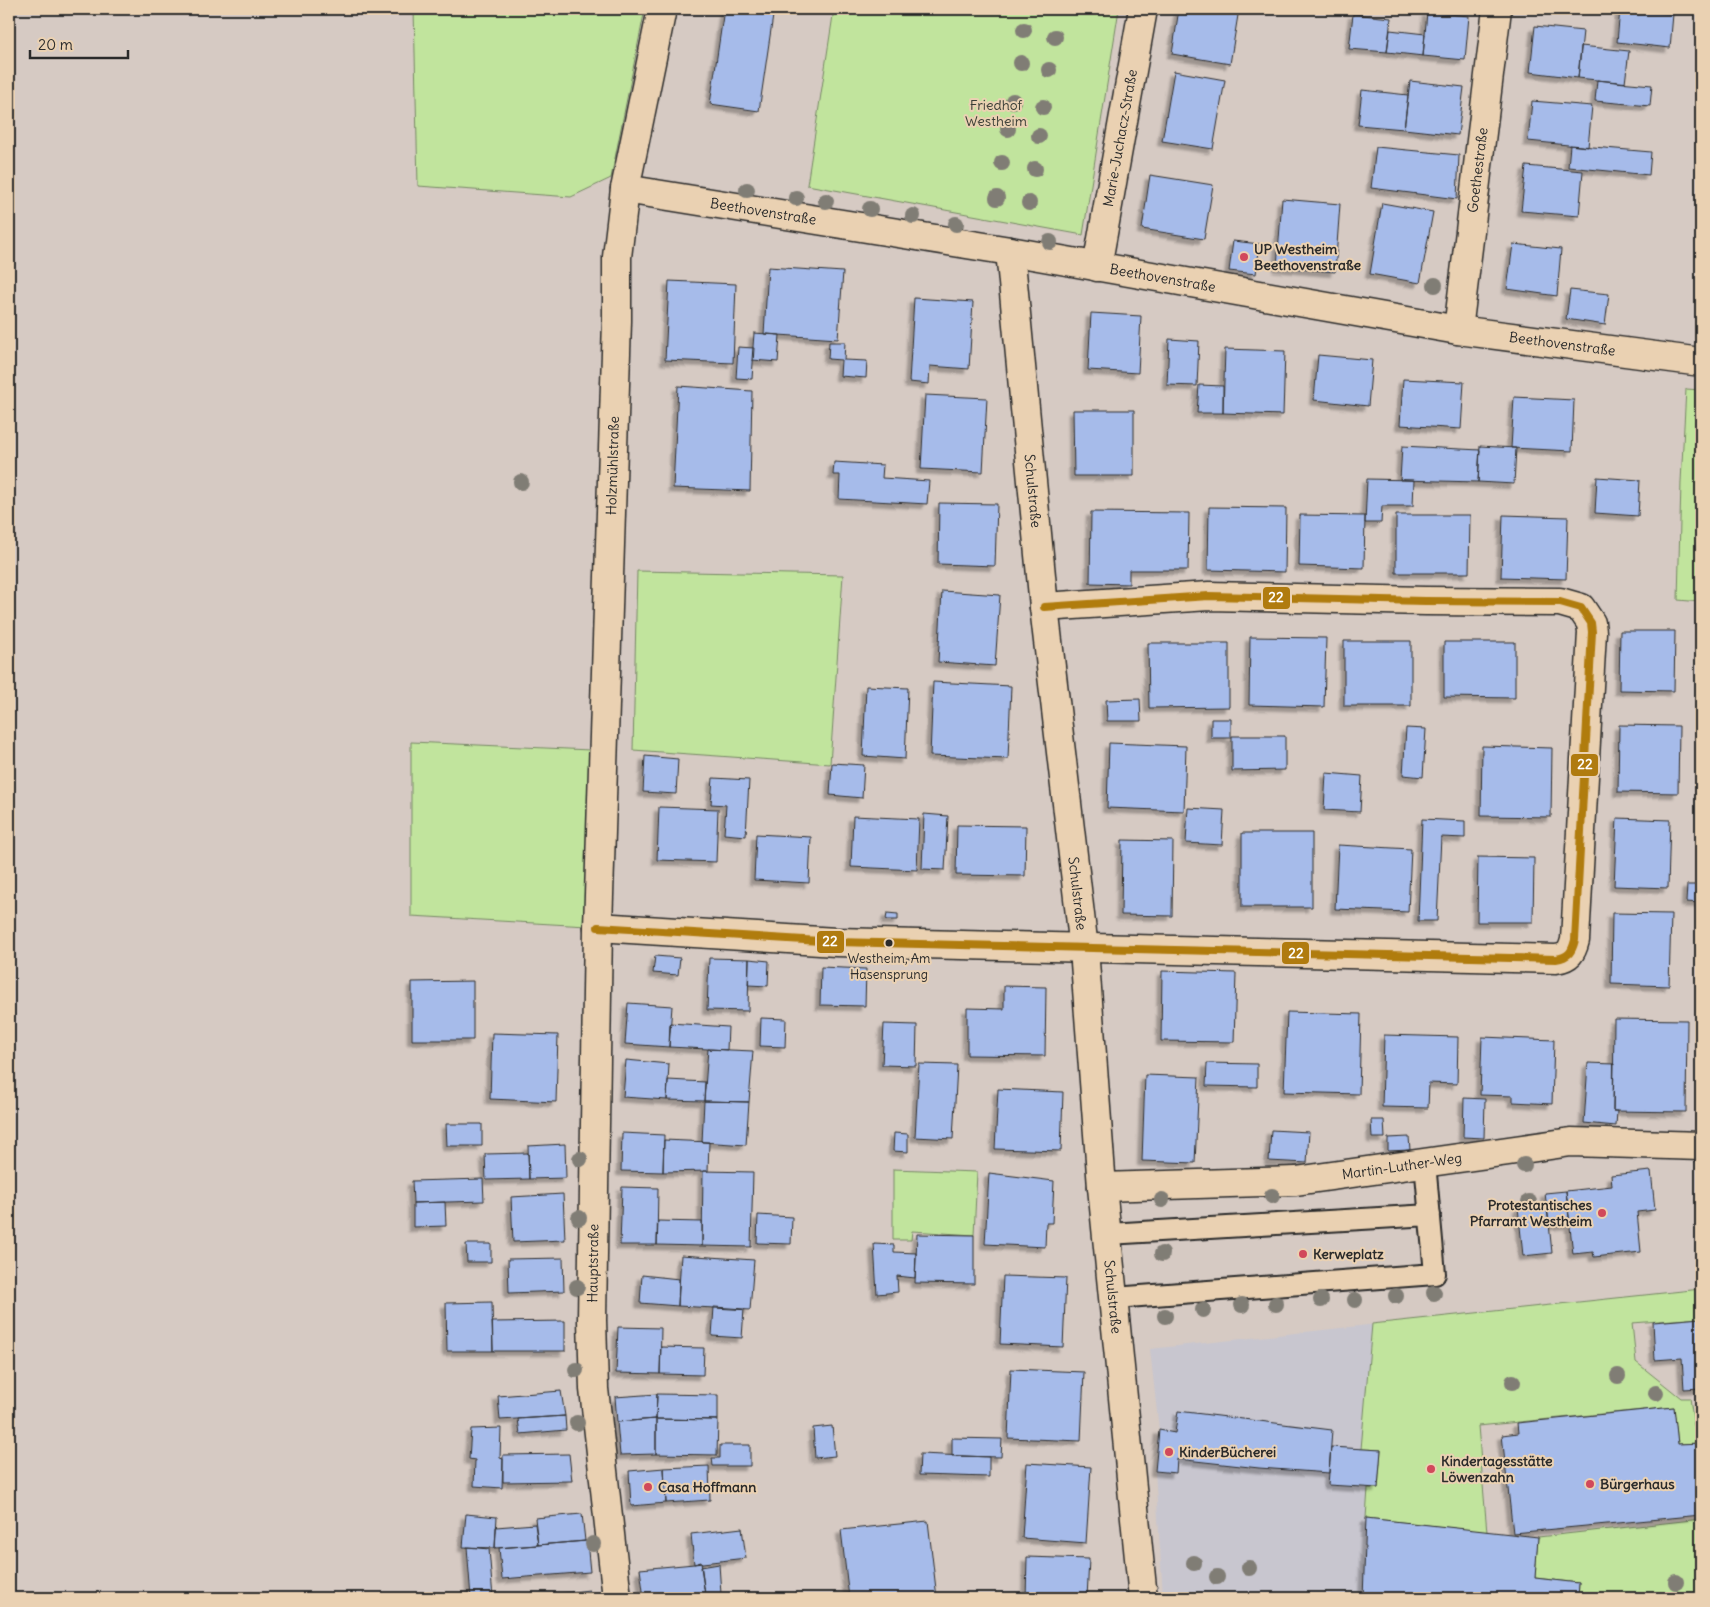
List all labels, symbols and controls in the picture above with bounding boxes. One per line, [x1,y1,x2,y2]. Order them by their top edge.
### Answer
scale bar [30,28,128,60]
text: 20 m [38,35,73,54]
street label: Marie-Juchacz-Straße [1099,68,1141,208]
park label: Friedhof Westheim [965,96,1027,130]
street label: Goethestraße [1463,127,1492,214]
street label: Beethovenstraße [709,194,818,229]
place label: UP Westheim Beethovenstraße [1254,240,1362,274]
marker: UP Westheim Beethovenstraße [1238,251,1250,263]
street label: Beethovenstraße [1108,260,1217,296]
street label: Beethovenstraße [1508,328,1617,360]
street label: Holzmühlstraße [602,416,623,515]
street label: Schulstraße [1020,453,1045,529]
line badge: 22 [1262,586,1291,610]
text: 22 [1268,588,1284,606]
line badge: 22 [1570,753,1599,777]
text: 22 [1577,755,1593,773]
street label: Schulstraße [1064,856,1091,931]
line badge: 22 [816,930,845,954]
text: 22 [822,932,838,950]
marker: Westheim, Am Hasensprung [884,938,894,948]
line badge: 22 [1281,941,1310,965]
text: 22 [1288,944,1304,962]
place label: Westheim, Am Hasensprung [847,950,931,983]
street label: Martin-Luther-Weg [1341,1149,1463,1183]
place label: Protestantisches Pfarramt Westheim [1470,1196,1593,1230]
marker: Protestantisches Pfarramt Westheim [1596,1207,1608,1219]
street label: Hauptstraße [583,1224,602,1303]
place label: Kerweplatz [1313,1245,1384,1263]
marker: Kerweplatz [1297,1248,1309,1260]
street label: Schulstraße [1100,1259,1126,1335]
place label: KinderBücherei [1179,1443,1276,1461]
marker: KinderBücherei [1163,1446,1175,1458]
place label: Kindertagesstätte Löwenzahn [1441,1452,1553,1486]
marker: Kindertagesstätte Löwenzahn [1425,1463,1437,1475]
place label: Bürgerhaus [1600,1475,1675,1493]
place label: Casa Hoffmann [658,1478,756,1496]
marker: Bürgerhaus [1584,1478,1596,1490]
marker: Casa Hoffmann [642,1481,654,1493]

